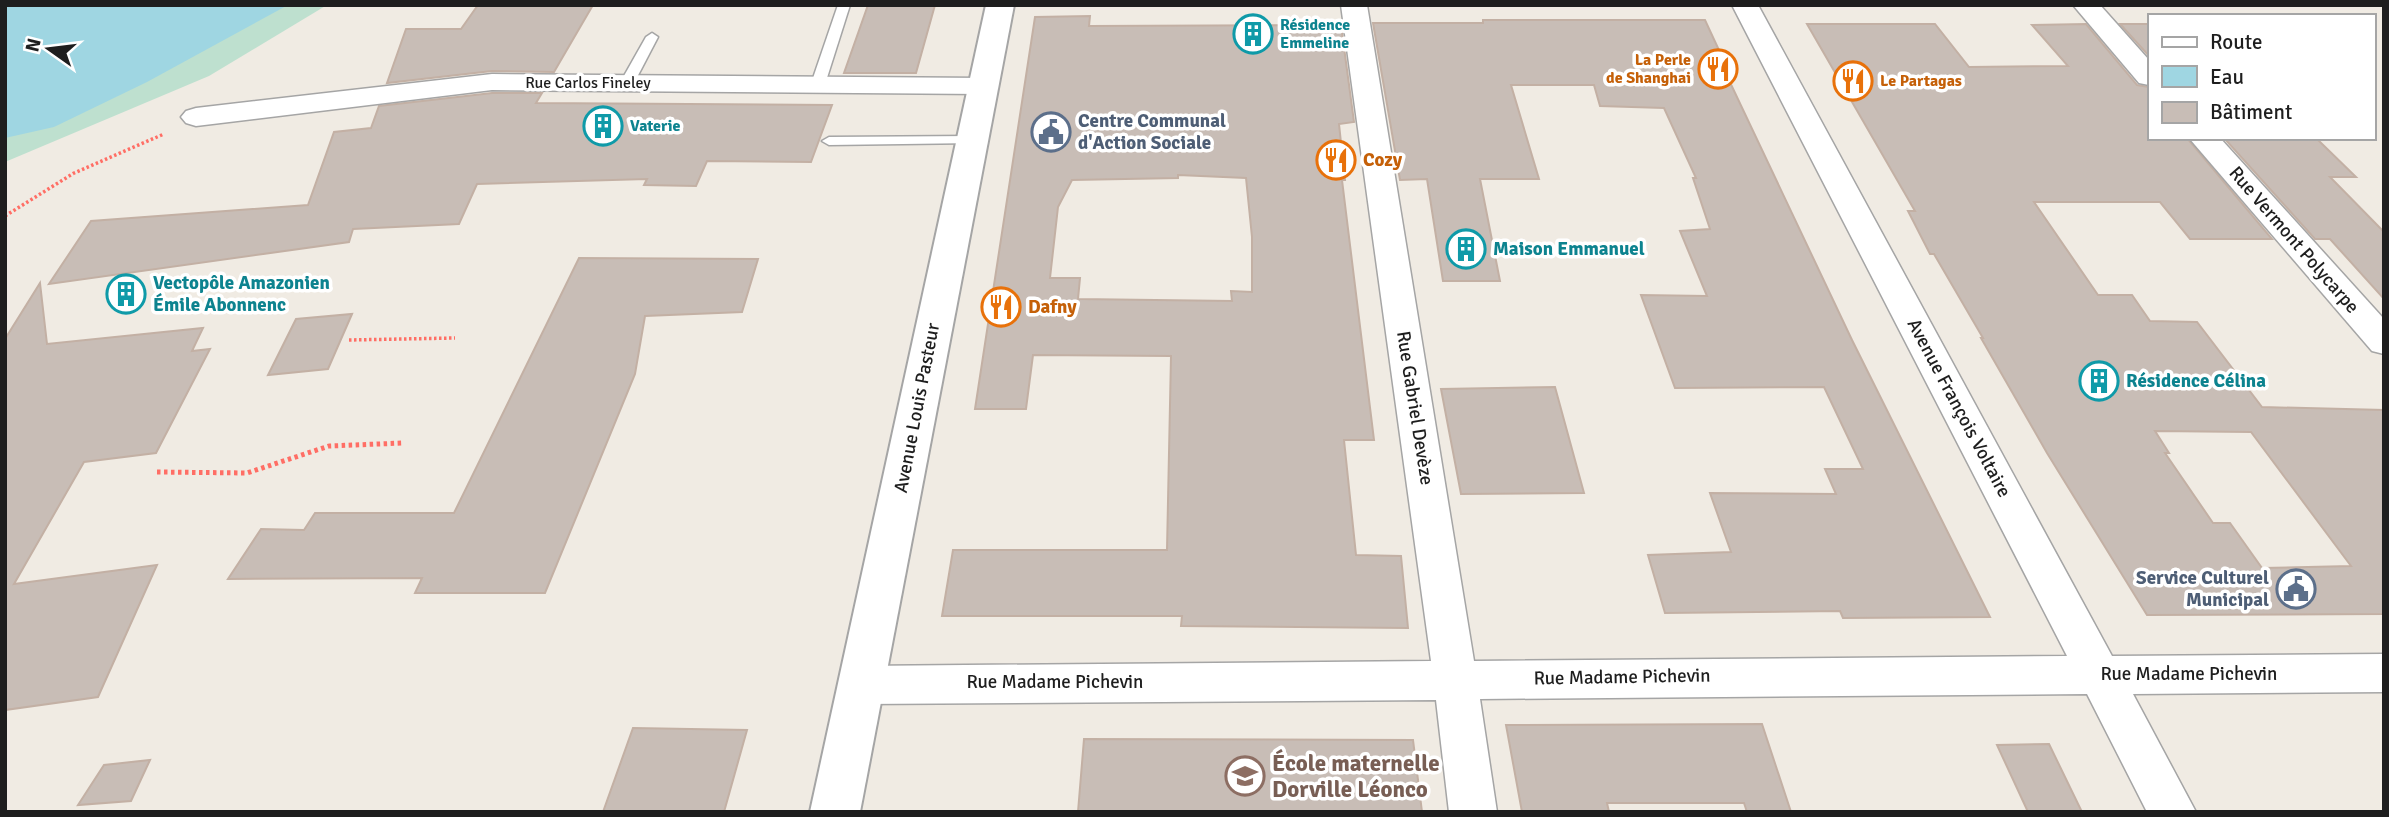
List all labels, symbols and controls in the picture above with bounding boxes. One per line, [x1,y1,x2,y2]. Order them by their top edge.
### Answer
building icon: Résidence Emmeline [1232,13,1274,55]
north arrow [14,14,84,84]
legend [2148,14,2375,140]
place label: Résidence Emmeline [1280,15,1350,53]
text: Route [2210,29,2262,55]
text: N [20,36,47,54]
restaurant icon: La Perle de Shanghai [1697,48,1739,90]
place label: La Perle de Shanghai [1606,50,1691,88]
restaurant icon: Le Partagas [1832,60,1874,102]
text: Eau [2210,64,2244,90]
place label: Le Partagas [1880,71,1962,91]
street label: Rue Carlos Fineley [525,73,651,93]
text: Bâtiment [2210,99,2292,125]
building icon: Vaterie [582,105,624,147]
place label: Centre Communal d'Action Sociale [1078,109,1226,155]
public building icon: Centre Communal d'Action Sociale [1030,111,1072,153]
place label: Vaterie [630,116,680,136]
restaurant icon: Cozy [1315,139,1357,181]
place label: Cozy [1363,148,1403,172]
street label: Rue Vermont Polycarpe [2224,162,2364,318]
building icon: Maison Emmanuel [1445,228,1487,270]
place label: Maison Emmanuel [1493,237,1645,261]
place label: Vectopôle Amazonien Émile Abonnenc [153,271,330,317]
building icon: Vectopôle Amazonien Émile Abonnenc [105,273,147,315]
restaurant icon: Dafny [980,286,1022,328]
place label: Dafny [1028,295,1077,319]
street label: Avenue François Voltaire [1902,315,2016,501]
street label: Avenue Louis Pasteur [889,321,945,495]
street label: Rue Gabriel Devèze [1391,329,1439,487]
building icon: Résidence Célina [2078,360,2120,402]
place label: Résidence Célina [2126,369,2266,393]
place label: Service Culturel Municipal [2136,566,2269,612]
public building icon: Service Culturel Municipal [2275,568,2317,610]
street label: Rue Madame Pichevin [2101,662,2277,686]
street label: Rue Madame Pichevin [1533,663,1711,691]
street label: Rue Madame Pichevin [967,670,1143,694]
place label: École maternelle Dorville Léonco [1272,749,1440,804]
school or university icon: École maternelle Dorville Léonco [1224,755,1266,797]

